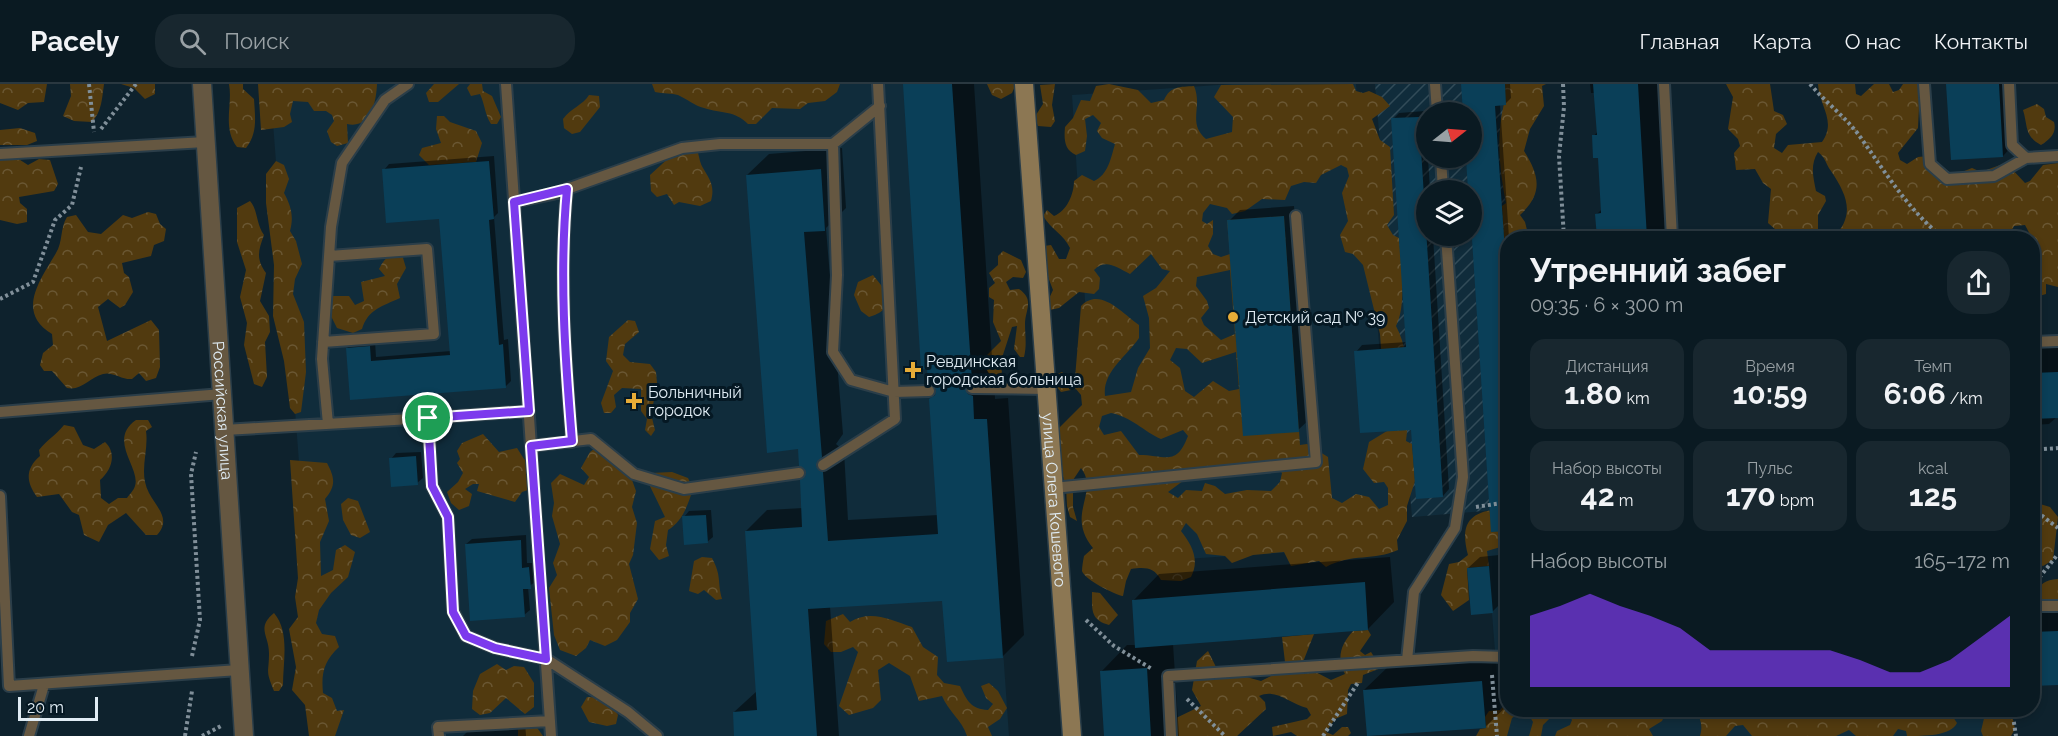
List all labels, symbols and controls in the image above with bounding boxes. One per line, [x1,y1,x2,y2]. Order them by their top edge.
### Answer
search box [155,14,575,68]
text: Pacely [30,25,119,58]
icon: search [176,25,209,58]
text: Поиск [224,28,290,54]
text: Главная [1640,29,1720,54]
text: Карта [1753,29,1812,54]
text: О нас [1845,29,1901,54]
text: Контакты [1934,29,2028,54]
north arrow [1416,102,1482,168]
map controls [1416,102,1482,246]
button: layers [1416,180,1482,246]
text: Утренний забег [1530,251,1786,290]
button: share [1947,251,2010,314]
text: 09:35 · 6 × 300 m [1530,293,1683,317]
place label: Детский сад № 39 [1245,308,1385,327]
marker: Детский сад № 39 [1226,310,1240,324]
street label: Российская улица [209,340,236,480]
place label: Ревдинская городская больница [926,352,1082,389]
text: Дистанция [1566,357,1648,376]
text: Время [1745,357,1795,376]
text: Темп [1914,357,1952,376]
marker: Ревдинская городская больница [904,361,922,379]
text: 1.80 [1564,376,1622,411]
text: 10:59 [1733,376,1807,411]
text: 6:06 [1883,376,1946,411]
place label: Больничный городок [648,383,742,420]
text: km [1622,389,1650,408]
text: /km [1946,389,1983,408]
pin [402,392,453,443]
marker: Больничный городок [625,392,643,410]
icon: arrive [411,401,444,434]
street label: улица Олега Кошевого [1038,412,1070,588]
text: Набор высоты [1552,459,1662,478]
text: Пульс [1747,459,1793,478]
text: kcal [1918,459,1948,478]
text: 42 [1581,478,1615,513]
text: 170 [1726,478,1776,513]
text: 125 [1909,478,1957,513]
text: m [1615,491,1633,510]
text: bpm [1776,491,1814,510]
text: Набор высоты [1530,549,1667,573]
text: 165–172 m [1914,549,2010,573]
scale bar [18,694,98,722]
text: 20 m [27,698,64,717]

